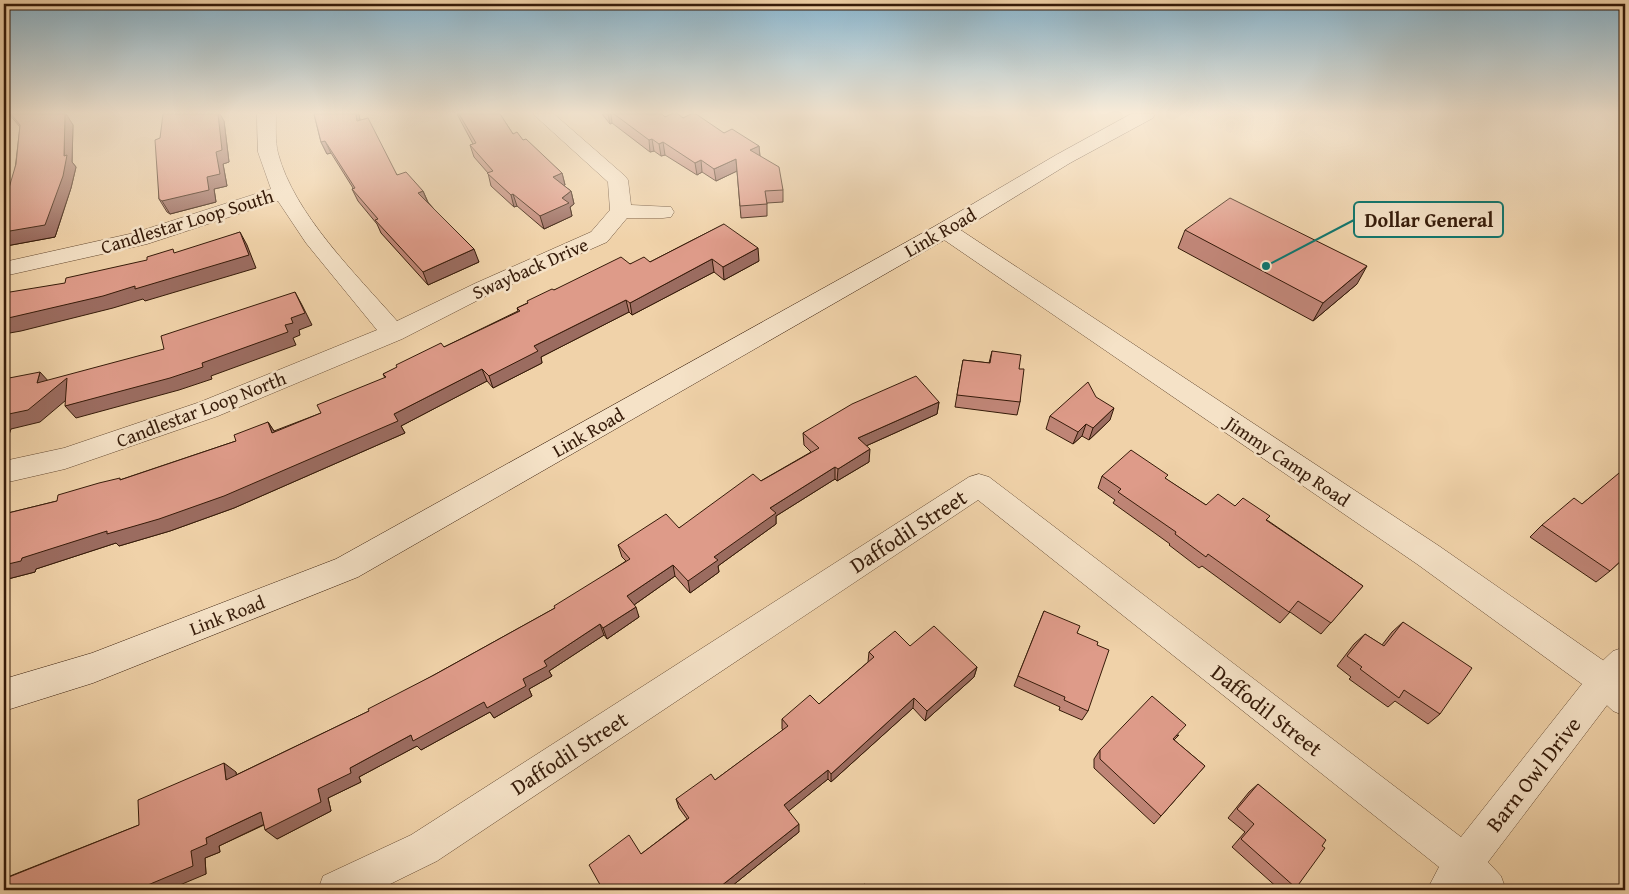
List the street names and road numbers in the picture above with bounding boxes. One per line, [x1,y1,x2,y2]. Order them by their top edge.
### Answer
street label: Candlestar Loop South [97,181,277,261]
street label: Link Road [899,200,982,264]
street label: Swayback Drive [468,230,593,306]
street label: Candlestar Loop North [112,364,290,454]
street label: Link Road [547,400,630,464]
street label: Jimmy Camp Road [1218,408,1357,514]
street label: Daffodil Street [843,481,973,581]
street label: Link Road [185,587,270,642]
street label: Daffodil Street [1204,656,1330,764]
street label: Daffodil Street [504,703,634,803]
street label: Barn Owl Drive [1478,710,1588,838]

